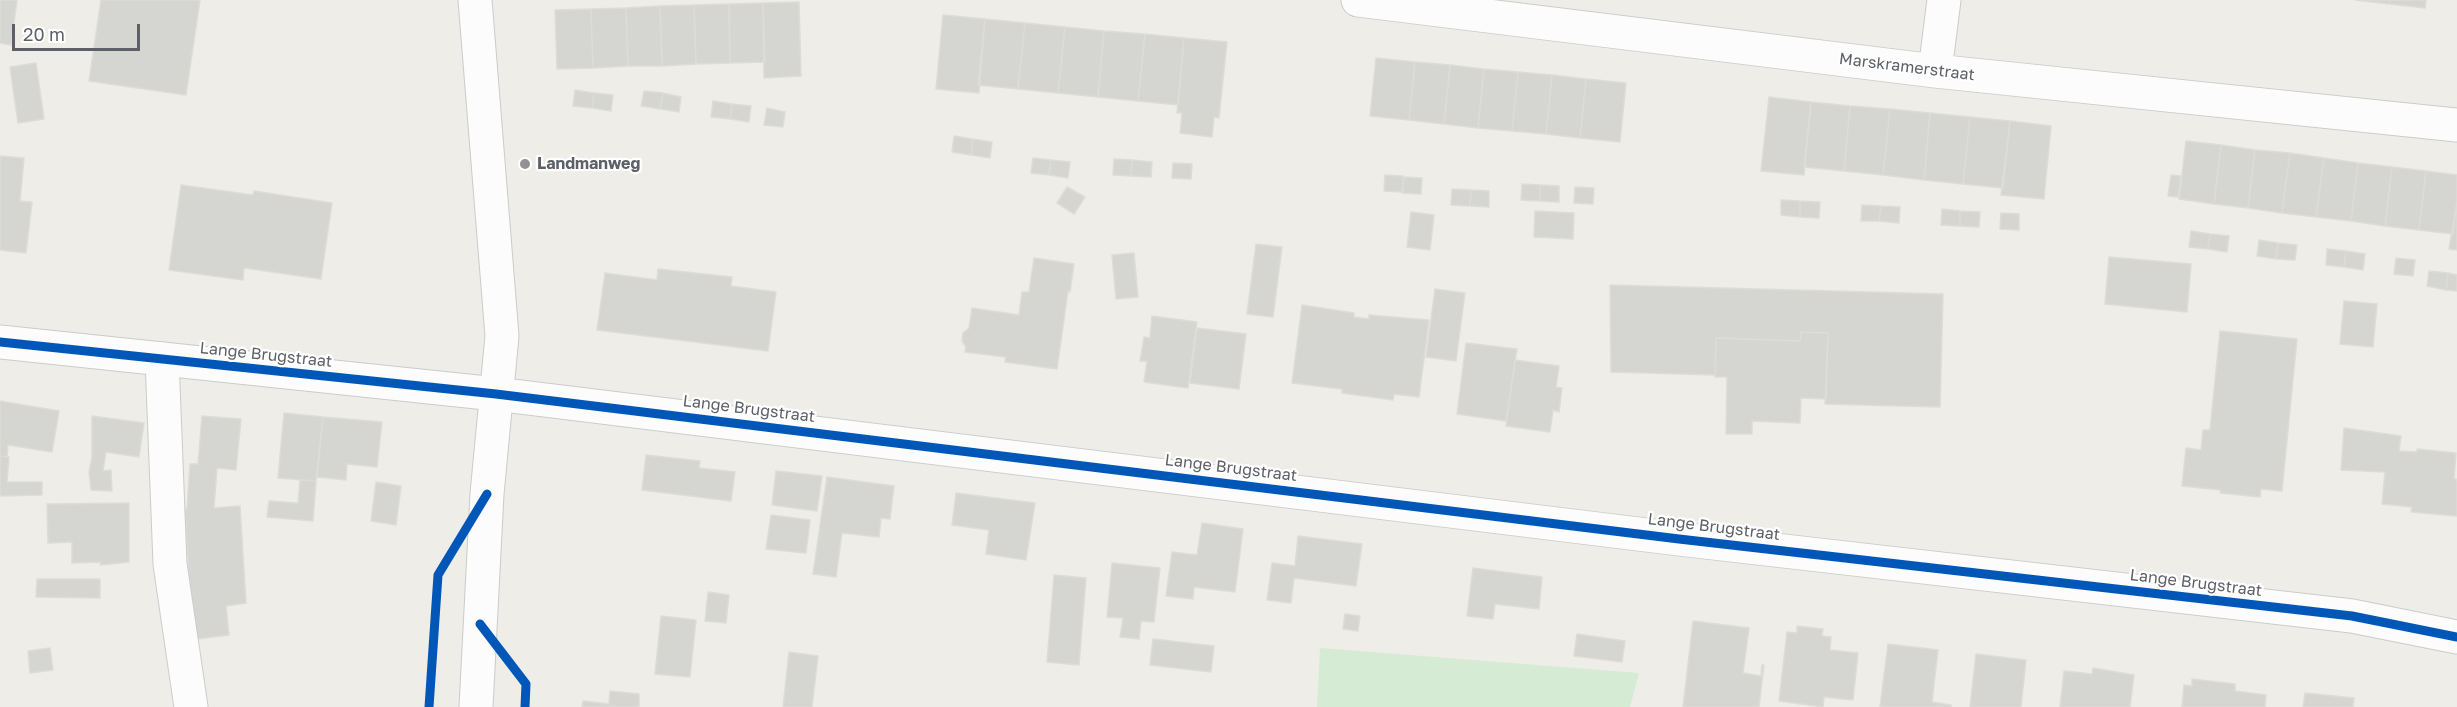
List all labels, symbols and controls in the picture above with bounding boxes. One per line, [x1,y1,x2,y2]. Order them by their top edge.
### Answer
scale bar [15,12,142,50]
text: 20 m [23,23,65,45]
street label: Marskramerstraat [1838,49,1976,85]
place label: Landmanweg [537,154,640,174]
marker: Landmanweg [518,157,532,171]
street label: Lange Brugstraat [199,338,333,372]
street label: Lange Brugstraat [682,391,816,427]
street label: Lange Brugstraat [1164,450,1298,486]
street label: Lange Brugstraat [1647,509,1781,545]
street label: Lange Brugstraat [2129,565,2263,601]

